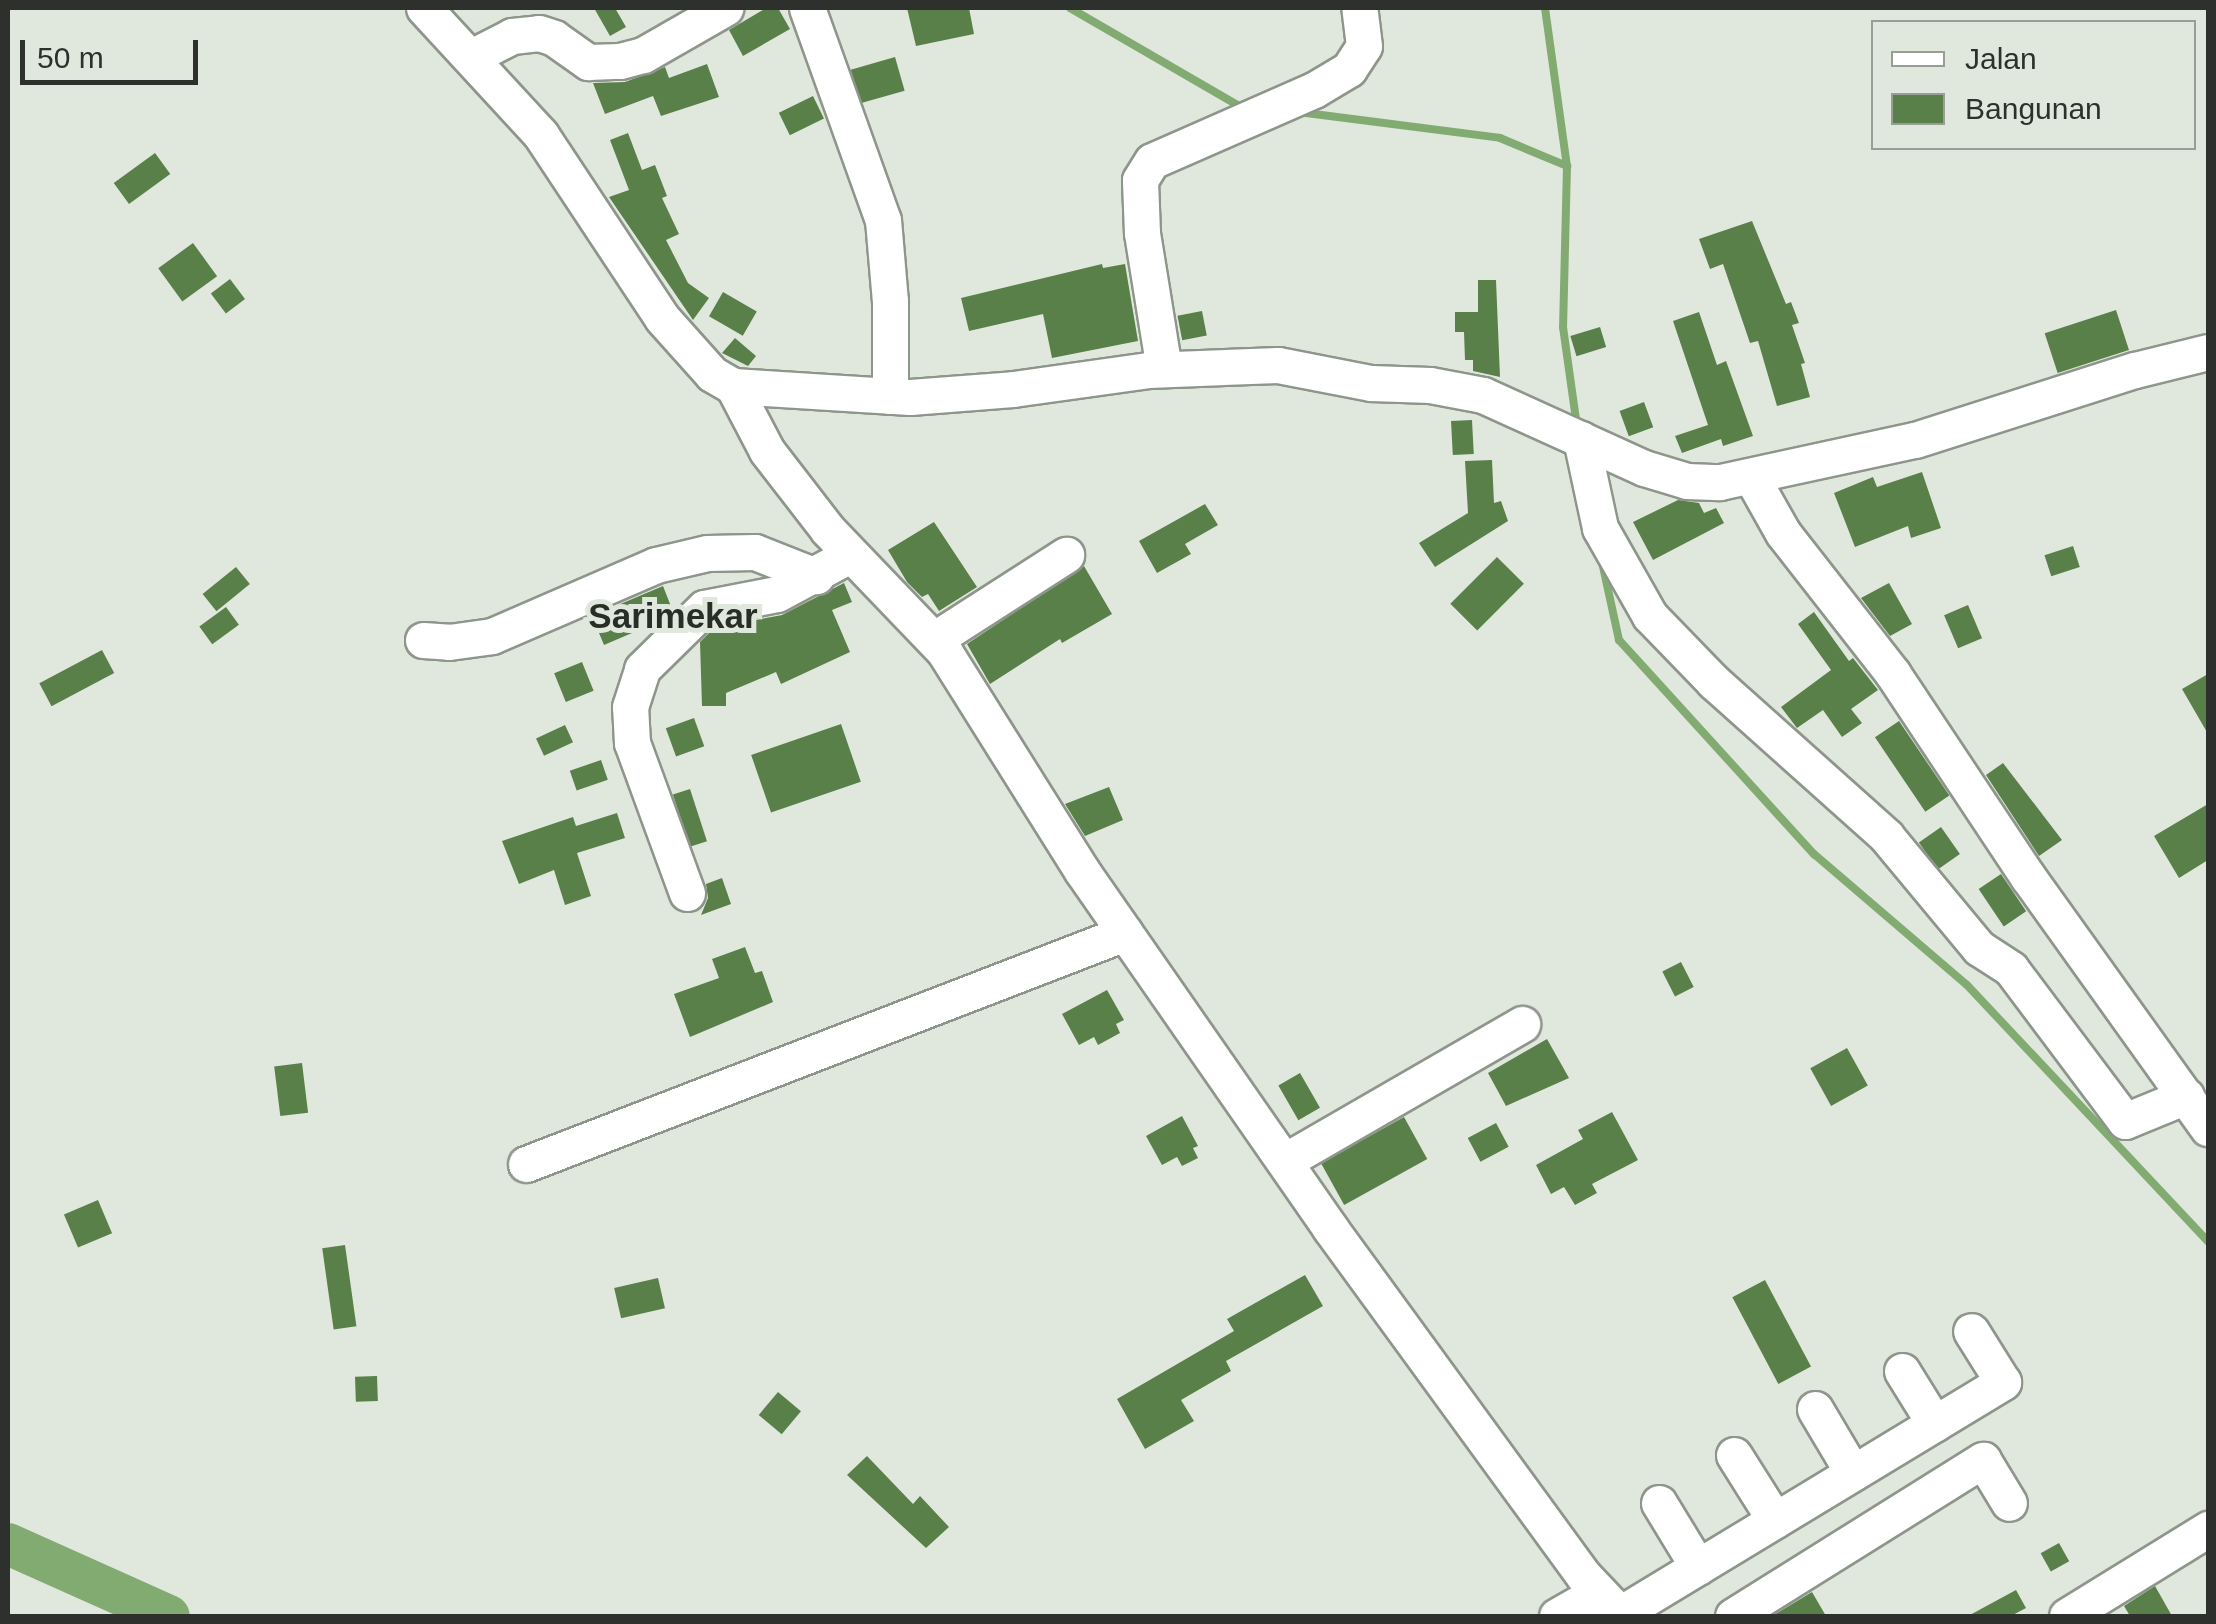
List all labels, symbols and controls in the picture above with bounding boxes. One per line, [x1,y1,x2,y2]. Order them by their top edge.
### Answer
scale bar [25,20,202,82]
legend [1871,20,2196,150]
text: 50 m [37,41,104,74]
text: Jalan [1965,42,2037,75]
text: Bangunan [1965,92,2102,125]
district label: Sarimekar [588,595,758,637]

